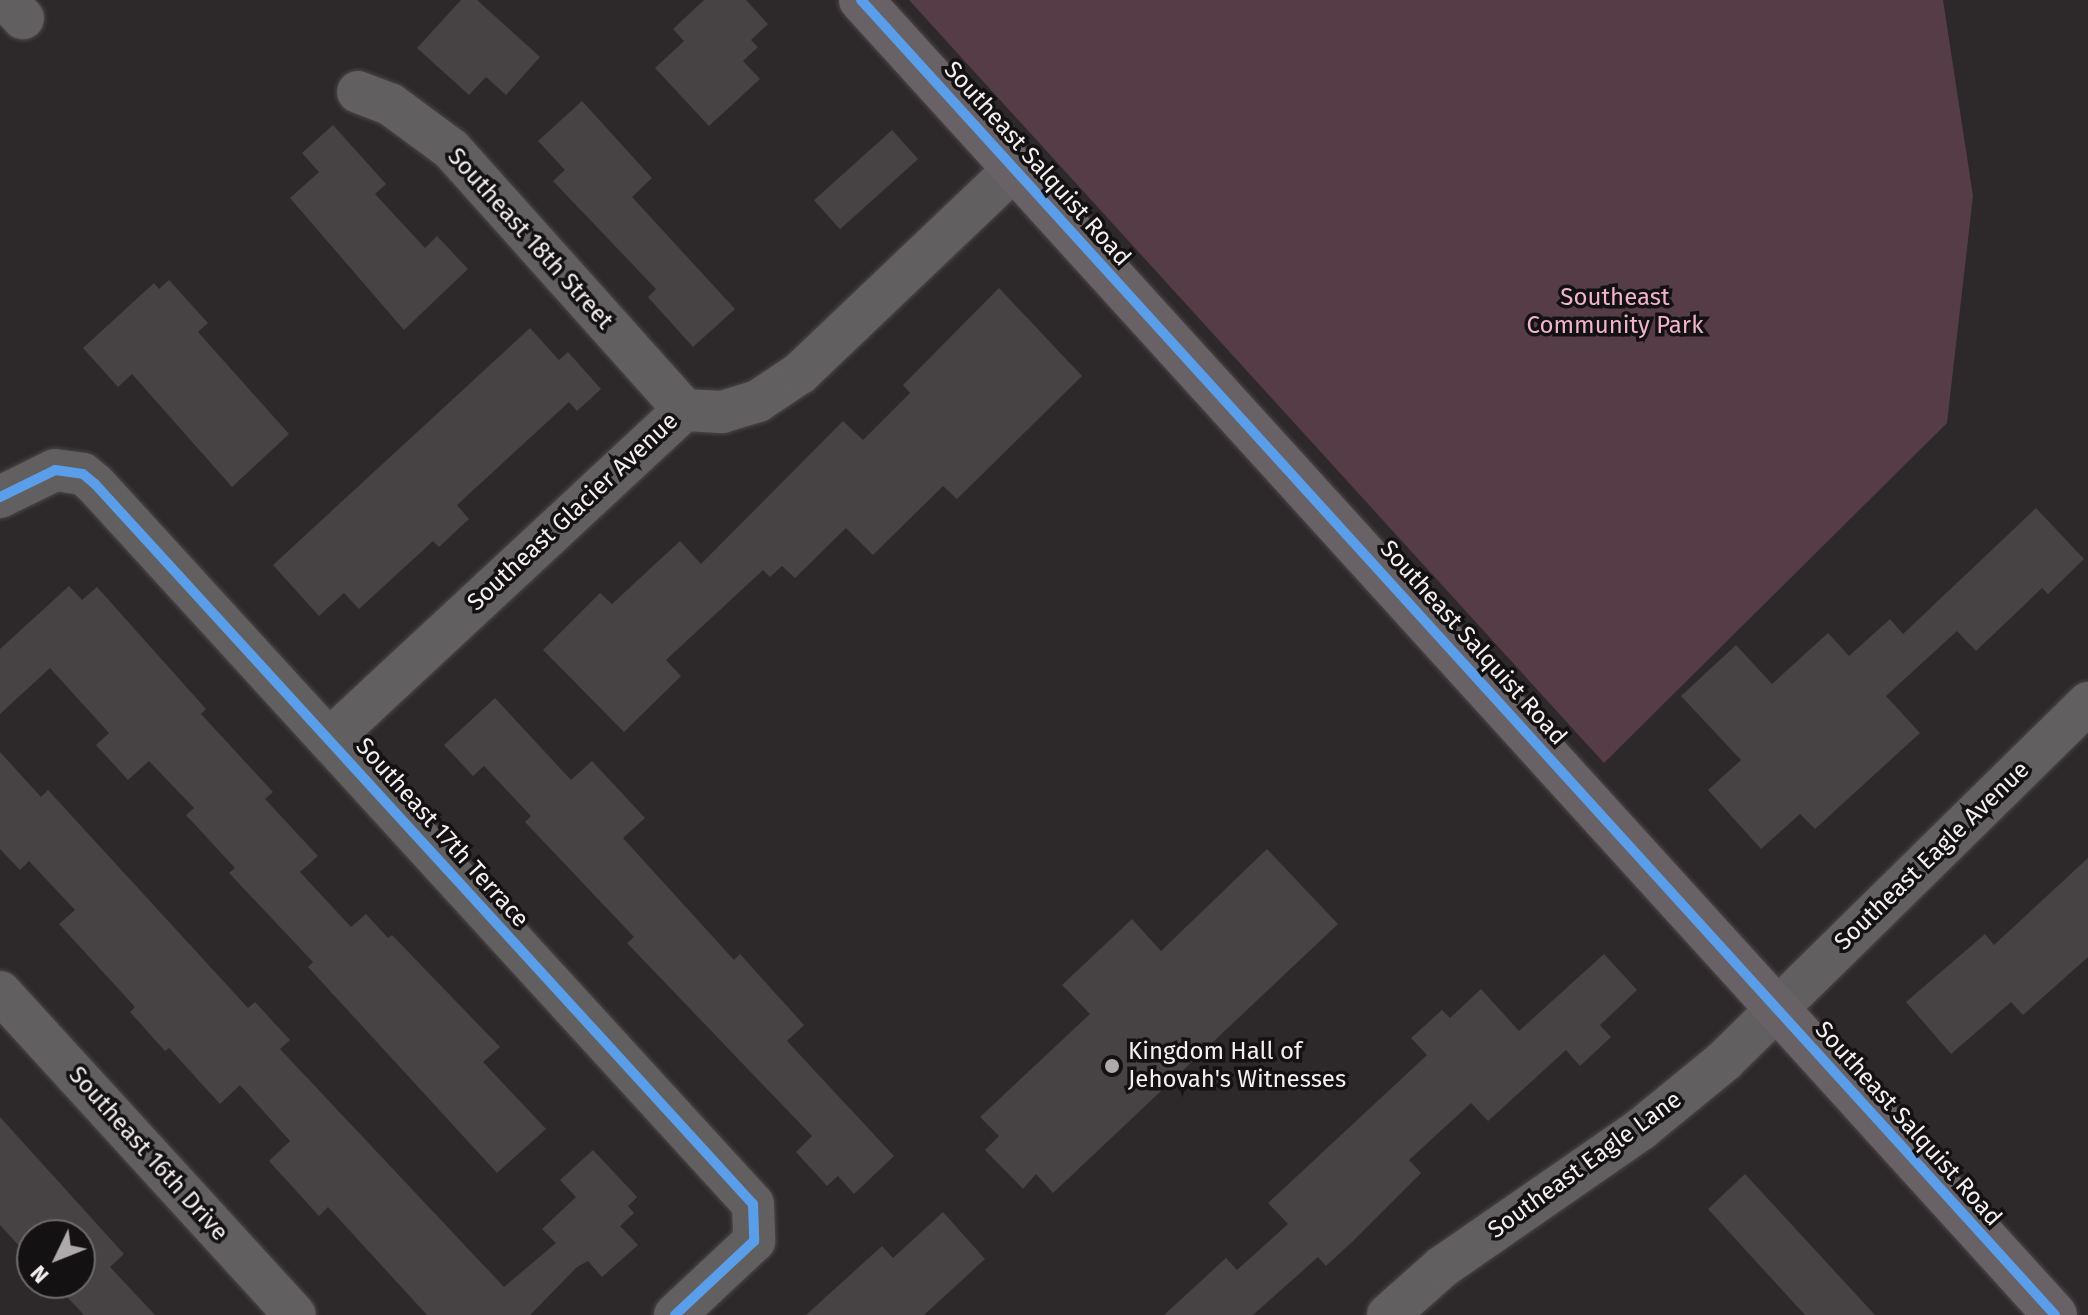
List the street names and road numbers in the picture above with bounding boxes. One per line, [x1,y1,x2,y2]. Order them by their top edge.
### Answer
street label: Southeast Salquist Road [938,56,1136,272]
street label: Southeast 18th Street [441,143,619,335]
street label: Southeast Glacier Avenue [462,407,684,617]
street label: Southeast Salquist Road [1374,535,1572,751]
street label: Southeast 17th Terrace [349,732,535,934]
street label: Southeast Eagle Avenue [1829,755,2035,957]
street label: Southeast Salquist Road [1809,1016,2007,1232]
street label: Southeast 16th Drive [62,1061,234,1247]
street label: Southeast Eagle Lane [1483,1085,1687,1245]

